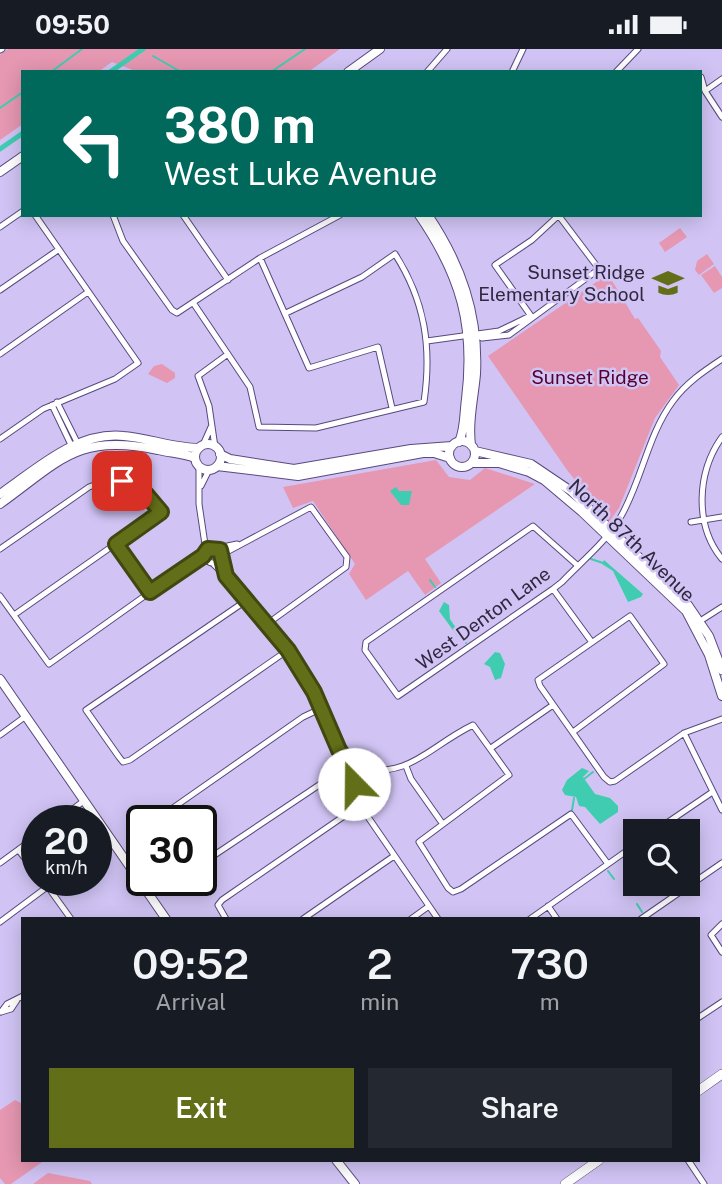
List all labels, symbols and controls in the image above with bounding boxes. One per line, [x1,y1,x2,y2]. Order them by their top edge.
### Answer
text: 09:50 [35,9,110,40]
text: 380 m [164,96,316,154]
icon: left [49,98,140,189]
text: West Luke Avenue [164,155,437,192]
place label: Sunset Ridge Elementary School [478,261,645,305]
school or university icon: Sunset Ridge Elementary School [651,266,685,300]
park label: Sunset Ridge [531,366,649,388]
pin [92,451,152,511]
icon: arrive [103,462,141,500]
street label: North 87th Avenue [564,474,700,606]
street label: West Denton Lane [412,562,554,674]
position arrow [317,747,391,821]
speed limit sign: 30 [126,805,217,896]
map controls [623,819,700,896]
button: search [623,819,700,896]
text: 20 [44,821,89,862]
text: km/h [45,857,88,878]
text: 09:52 [132,939,249,988]
text: 2 [367,939,393,988]
text: 730 [510,939,589,988]
text: Arrival [155,988,226,1015]
text: min [360,988,399,1015]
text: m [540,988,560,1015]
button: Exit [49,1068,354,1148]
button: Share [368,1068,672,1148]

